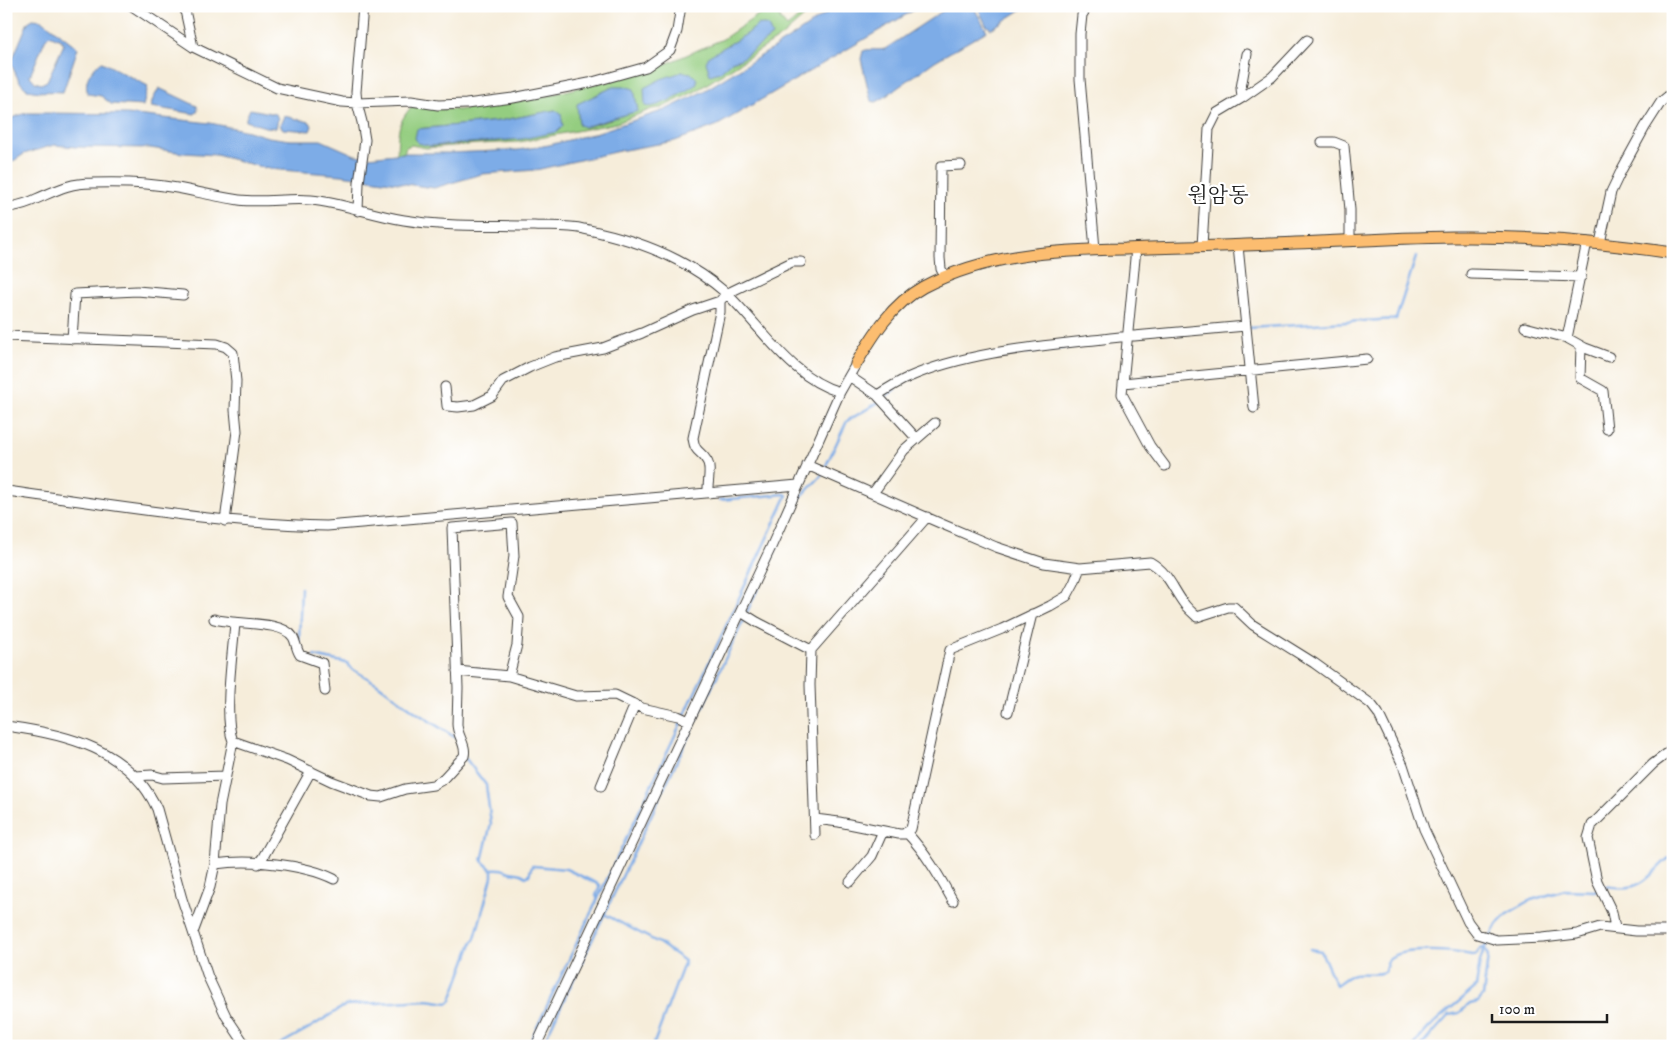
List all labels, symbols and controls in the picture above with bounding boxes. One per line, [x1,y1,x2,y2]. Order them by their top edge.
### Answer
district label: 원암동 [1188,183,1248,209]
scale bar [1492,992,1606,1024]
text: 100 m [1499,1000,1535,1019]

